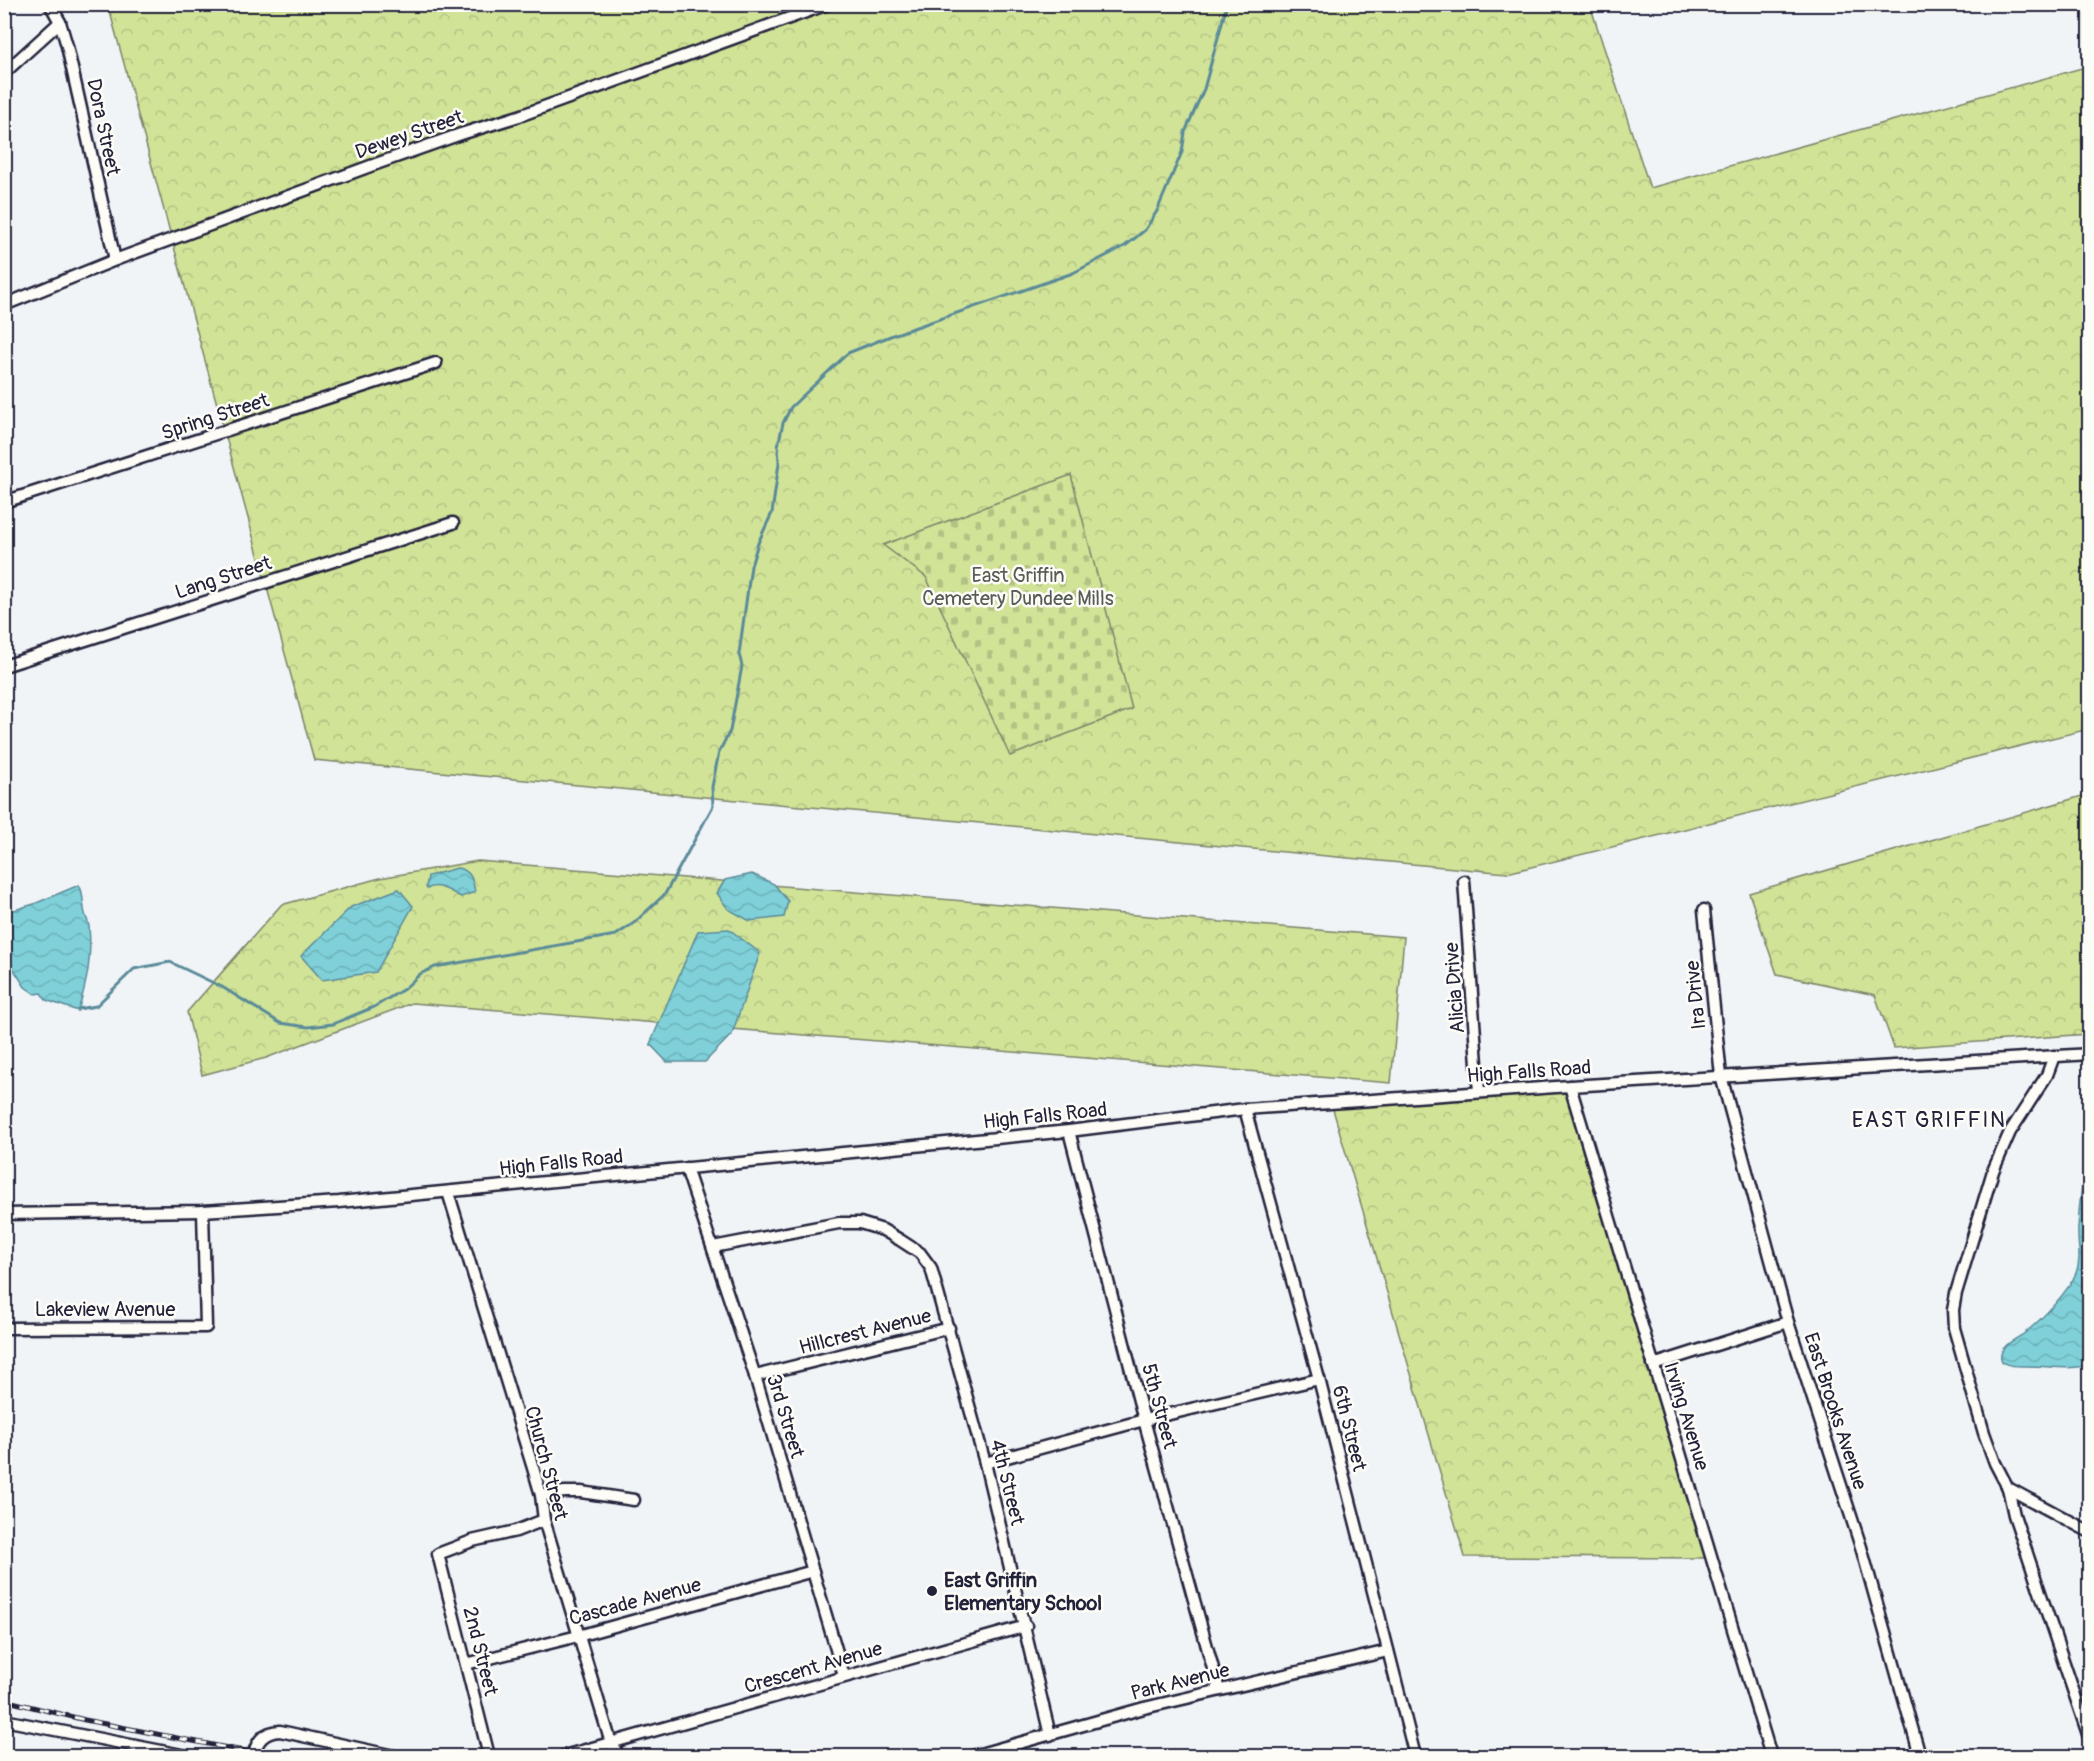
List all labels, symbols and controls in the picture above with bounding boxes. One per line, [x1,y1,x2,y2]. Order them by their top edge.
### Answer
street label: Dora Street [81,76,126,179]
street label: Dewey Street [352,104,467,165]
street label: Spring Street [158,387,273,446]
street label: Lang Street [172,550,275,605]
park label: East Griffin Cemetery Dundee Mills [922,563,1114,611]
street label: Alicia Drive [1439,941,1470,1034]
street label: Ira Drive [1679,959,1712,1031]
street label: High Falls Road [1466,1055,1592,1088]
street label: High Falls Road [982,1097,1108,1134]
district label: EAST GRIFFIN [1852,1106,2006,1134]
street label: High Falls Road [498,1144,624,1181]
street label: Lakeview Avenue [35,1297,175,1322]
street label: Hillcrest Avenue [796,1303,934,1360]
street label: East Brooks Avenue [1798,1329,1873,1493]
street label: Irving Avenue [1658,1359,1715,1474]
street label: 5th Street [1136,1361,1183,1452]
street label: 3rd Street [761,1371,810,1462]
street label: 6th Street [1327,1383,1372,1475]
street label: Church Street [519,1403,574,1524]
street label: 4th Street [985,1437,1030,1529]
place label: East Griffin Elementary School [944,1568,1102,1616]
street label: Cascade Avenue [566,1572,704,1631]
marker: East Griffin Elementary School [925,1584,939,1598]
street label: 2nd Street [457,1604,504,1699]
street label: Crescent Avenue [741,1636,885,1699]
street label: Park Avenue [1128,1657,1232,1706]

